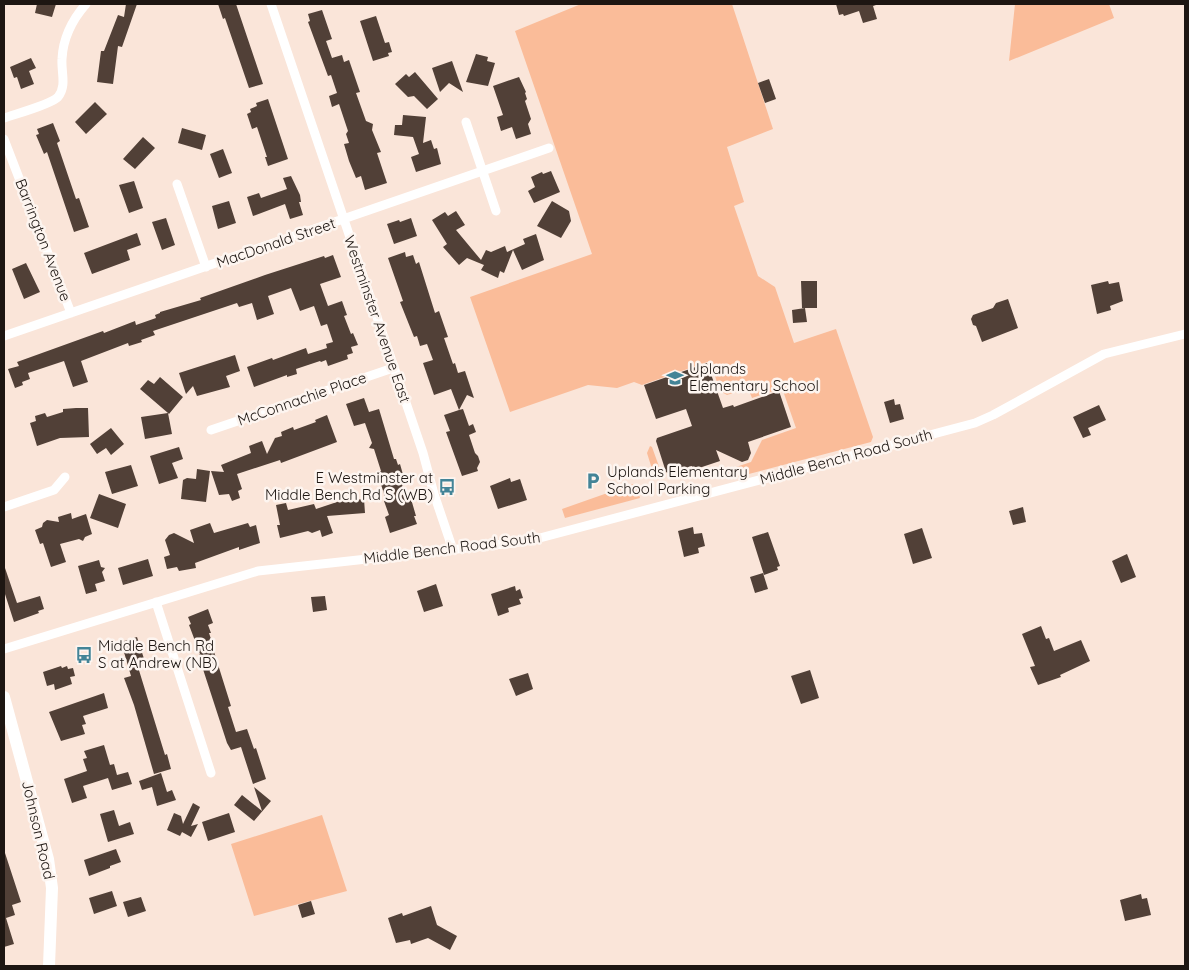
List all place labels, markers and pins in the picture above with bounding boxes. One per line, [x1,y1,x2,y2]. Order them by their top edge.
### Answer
place label: Uplands Elementary School [689,359,819,395]
school or university icon: Uplands Elementary School [665,368,685,388]
place label: Uplands Elementary School Parking [607,462,748,498]
place label: E Westminster at Middle Bench Rd S (WB) [265,468,433,504]
parking icon: Uplands Elementary School Parking [583,471,603,491]
bus stop icon: E Westminster at Middle Bench Rd S (WB) [437,477,457,497]
place label: Middle Bench Rd S at Andrew (NB) [98,636,217,672]
bus stop icon: Middle Bench Rd S at Andrew (NB) [74,645,94,665]

